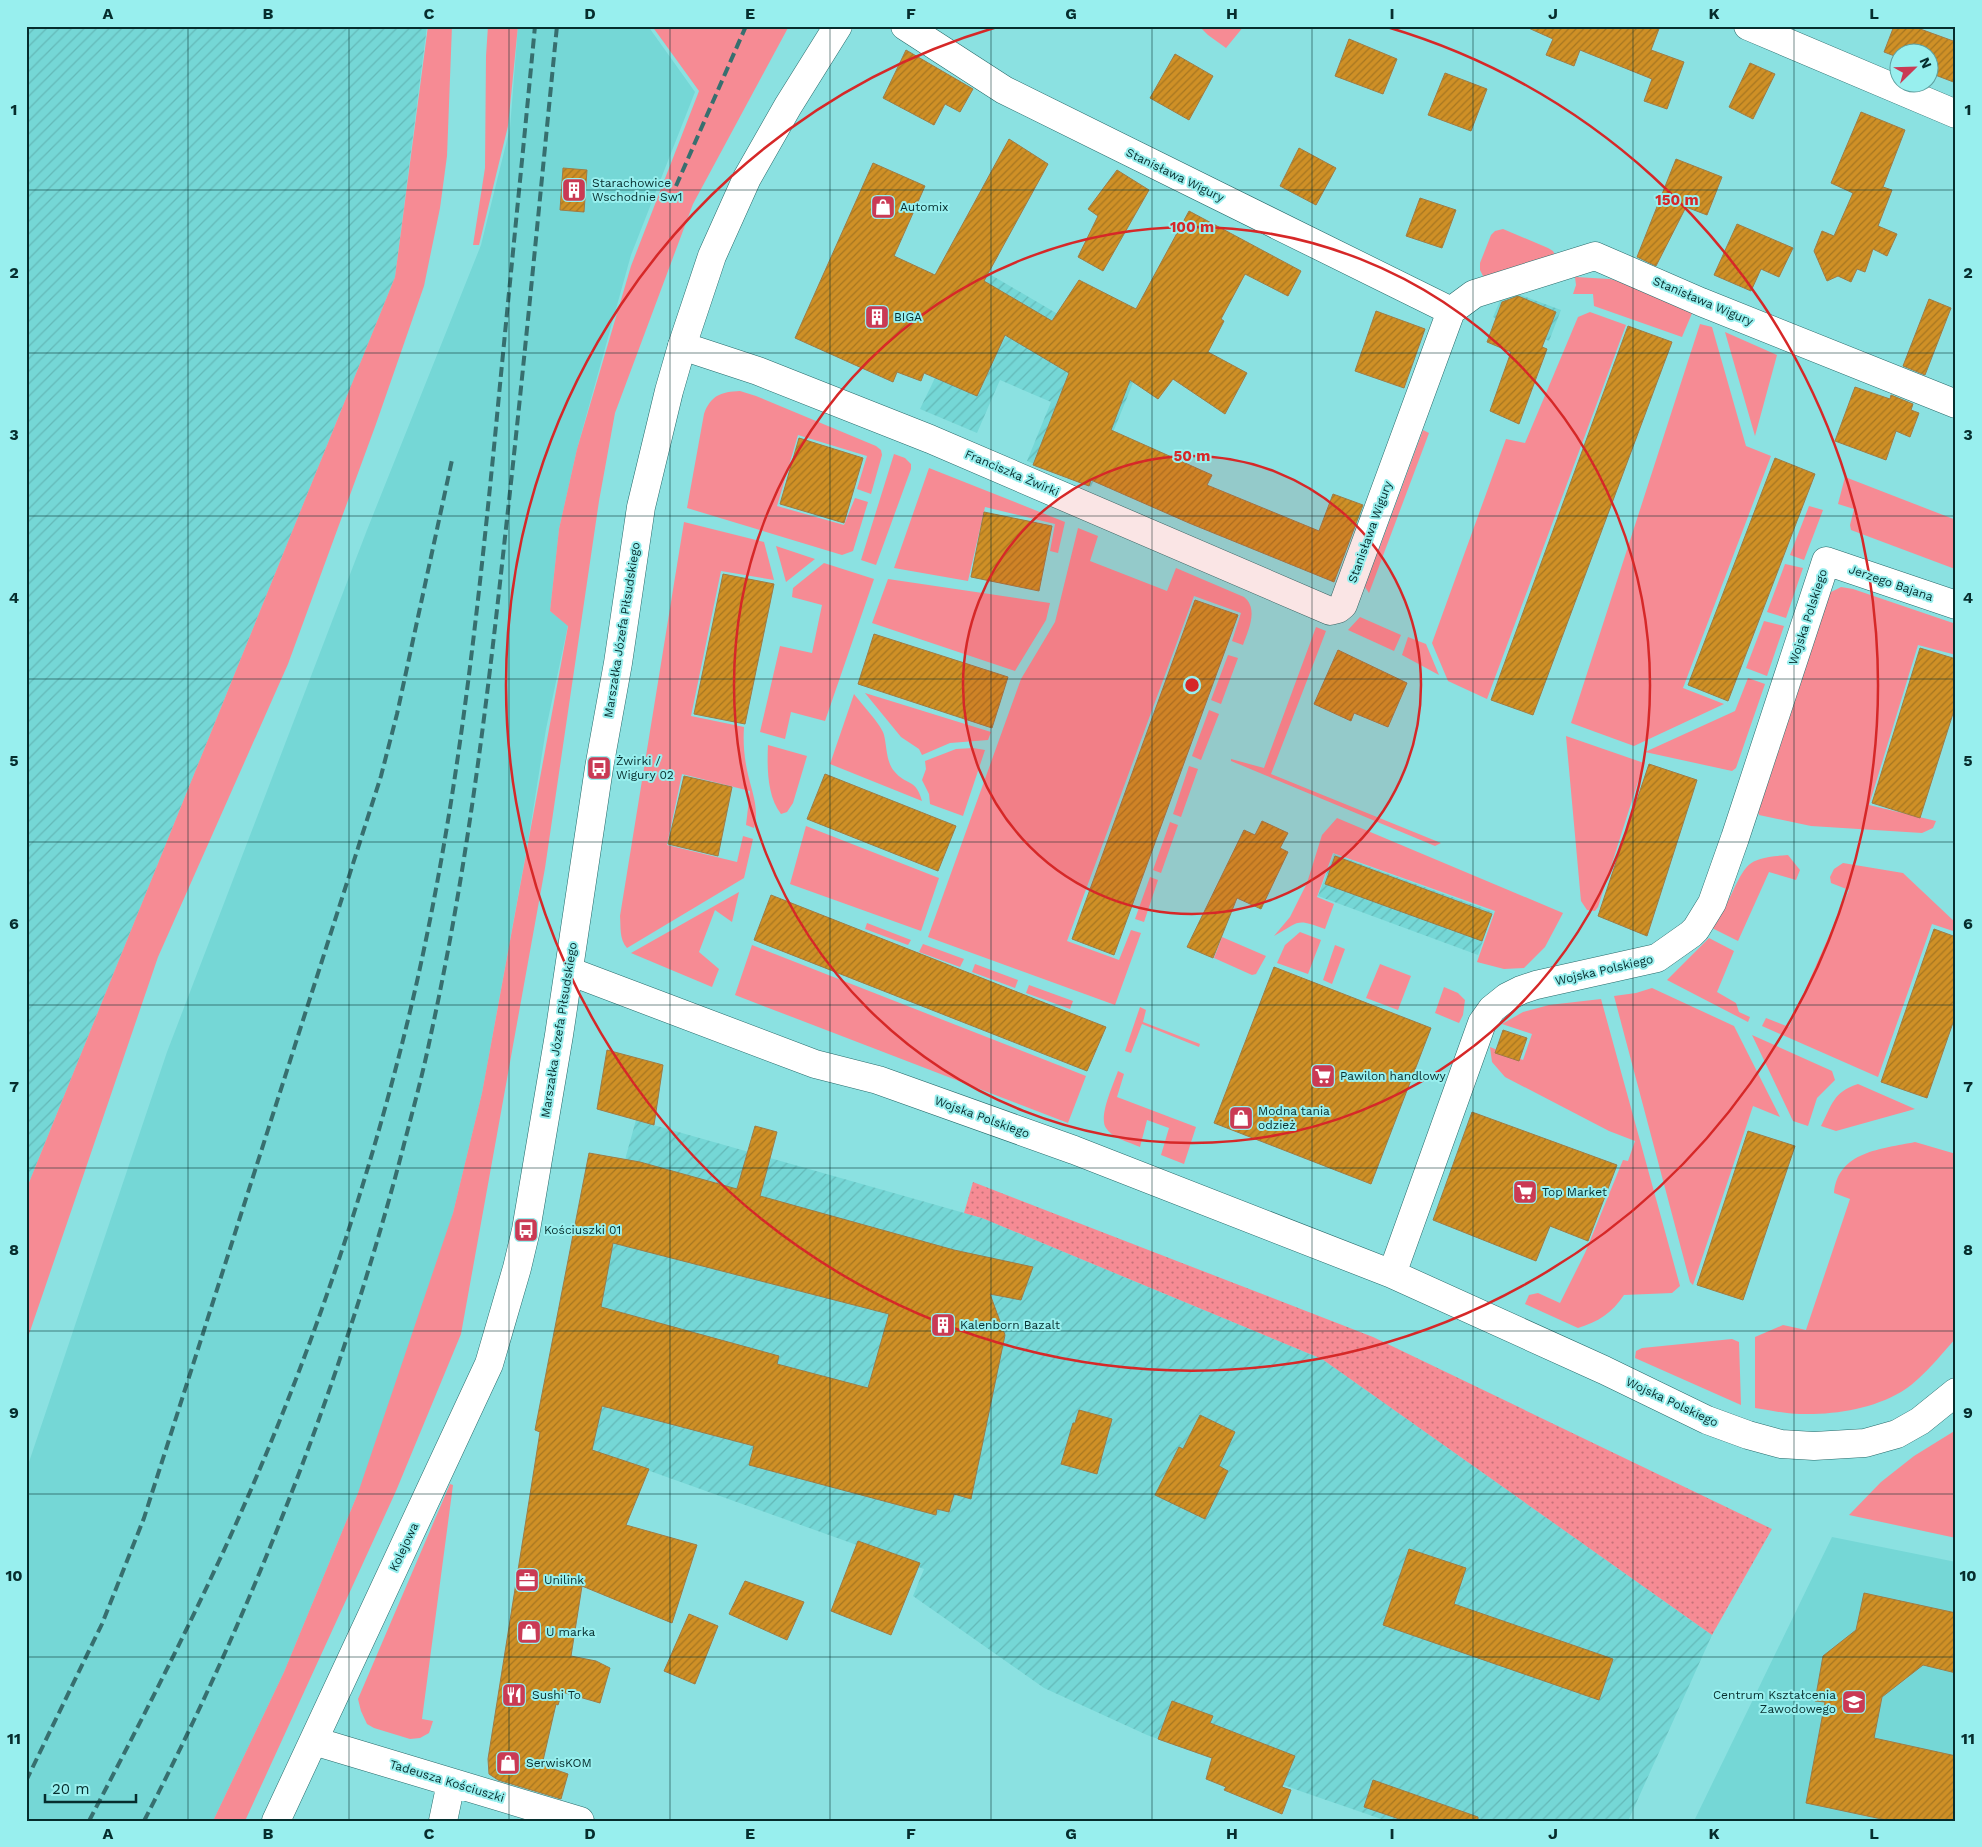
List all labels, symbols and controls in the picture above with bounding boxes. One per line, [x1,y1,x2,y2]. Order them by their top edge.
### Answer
text: A [103,4,114,23]
text: B [263,4,274,23]
text: C [424,4,435,23]
text: D [584,4,596,23]
text: E [745,4,755,23]
text: F [906,4,916,23]
text: G [1065,4,1077,23]
text: H [1226,4,1238,23]
text: I [1389,4,1395,23]
text: J [1548,4,1558,23]
text: K [1708,4,1720,23]
text: L [1869,4,1879,23]
north arrow [1890,42,1940,92]
text: N [1917,55,1935,71]
text: 1 [11,100,17,119]
text: 1 [1965,100,1971,119]
street label: Stanisława Wigury [1124,145,1227,205]
place label: Starachowice Wschodnie Sw1 [592,176,682,204]
building icon: Starachowice Wschodnie Sw1 [561,177,587,203]
text: 150 m [1655,191,1699,209]
shop icon: Automix [870,194,896,220]
place label: Automix [900,200,948,214]
text: 100 m [1170,218,1214,236]
text: 2 [9,263,19,282]
text: 2 [1963,263,1973,282]
street label: Stanisława Wigury [1651,274,1756,329]
building icon: BIGA [864,304,890,330]
place label: BIGA [894,310,922,324]
text: 3 [9,425,19,444]
text: 3 [1963,425,1973,444]
street label: Franciszka Żwirki [963,447,1061,499]
text: 50 m [1174,447,1210,465]
street label: Stanisława Wigury [1345,478,1395,585]
street label: Marszałka Józefa Piłsudskiego [601,541,643,719]
street label: Jerzego Bajana [1847,562,1935,604]
street label: Wojska Polskiego [1786,567,1830,667]
text: 4 [9,588,19,607]
text: 4 [1963,588,1973,607]
centre of rings [1183,676,1201,694]
text: 5 [9,751,19,770]
text: 5 [1963,751,1973,770]
place label: Żwirki / Wigury 02 [616,754,674,782]
bus stop icon: Żwirki / Wigury 02 [586,755,612,781]
text: 6 [9,914,19,933]
text: 6 [1963,914,1973,933]
street label: Marszałka Józefa Piłsudskiego [538,941,580,1119]
street label: Wojska Polskiego [1554,952,1654,988]
supermarket icon: Pawilon handlowy [1310,1063,1336,1089]
place label: Pawilon handlowy [1340,1069,1446,1083]
text: 7 [9,1077,19,1096]
text: 7 [1963,1077,1973,1096]
street label: Wojska Polskiego [933,1093,1031,1141]
place label: Modna tania odzież [1258,1104,1330,1132]
shop icon: Modna tania odzież [1228,1105,1254,1131]
supermarket icon: Top Market [1512,1179,1538,1205]
place label: Top Market [1542,1185,1607,1199]
bus stop icon: Kościuszki 01 [513,1217,539,1243]
place label: Kościuszki 01 [544,1223,621,1237]
text: 8 [9,1240,19,1259]
text: 8 [1963,1240,1973,1259]
building icon: Kalenborn Bazalt [930,1312,956,1338]
place label: Kalenborn Bazalt [960,1318,1060,1332]
street label: Wojska Polskiego [1624,1375,1720,1429]
text: 9 [9,1403,19,1422]
text: 9 [1963,1403,1973,1422]
street label: Kolejowa [387,1520,421,1574]
text: 10 [5,1566,23,1585]
text: 10 [1959,1566,1977,1585]
office icon: Unilink [514,1567,540,1593]
place label: Unilink [544,1573,584,1587]
shop icon: U marka [516,1619,542,1645]
place label: U marka [546,1625,595,1639]
restaurant icon: Sushi To [501,1682,527,1708]
place label: Sushi To [532,1688,581,1702]
place label: Centrum Kształcenia Zawodowego [1713,1688,1836,1716]
school or university icon: Centrum Kształcenia Zawodowego [1841,1689,1867,1715]
text: 11 [7,1729,21,1748]
text: 11 [1961,1729,1975,1748]
shop icon: SerwisKOM [495,1750,521,1776]
place label: SerwisKOM [526,1756,592,1770]
street label: Tadeusza Kościuszki [388,1757,506,1805]
scale bar [45,1772,136,1804]
text: 20 m [52,1780,90,1798]
text: A [103,1824,114,1843]
text: B [263,1824,274,1843]
text: C [424,1824,435,1843]
text: D [584,1824,596,1843]
text: E [745,1824,755,1843]
text: F [906,1824,916,1843]
text: G [1065,1824,1077,1843]
text: H [1226,1824,1238,1843]
text: I [1389,1824,1395,1843]
text: J [1548,1824,1558,1843]
text: K [1708,1824,1720,1843]
text: L [1869,1824,1879,1843]

